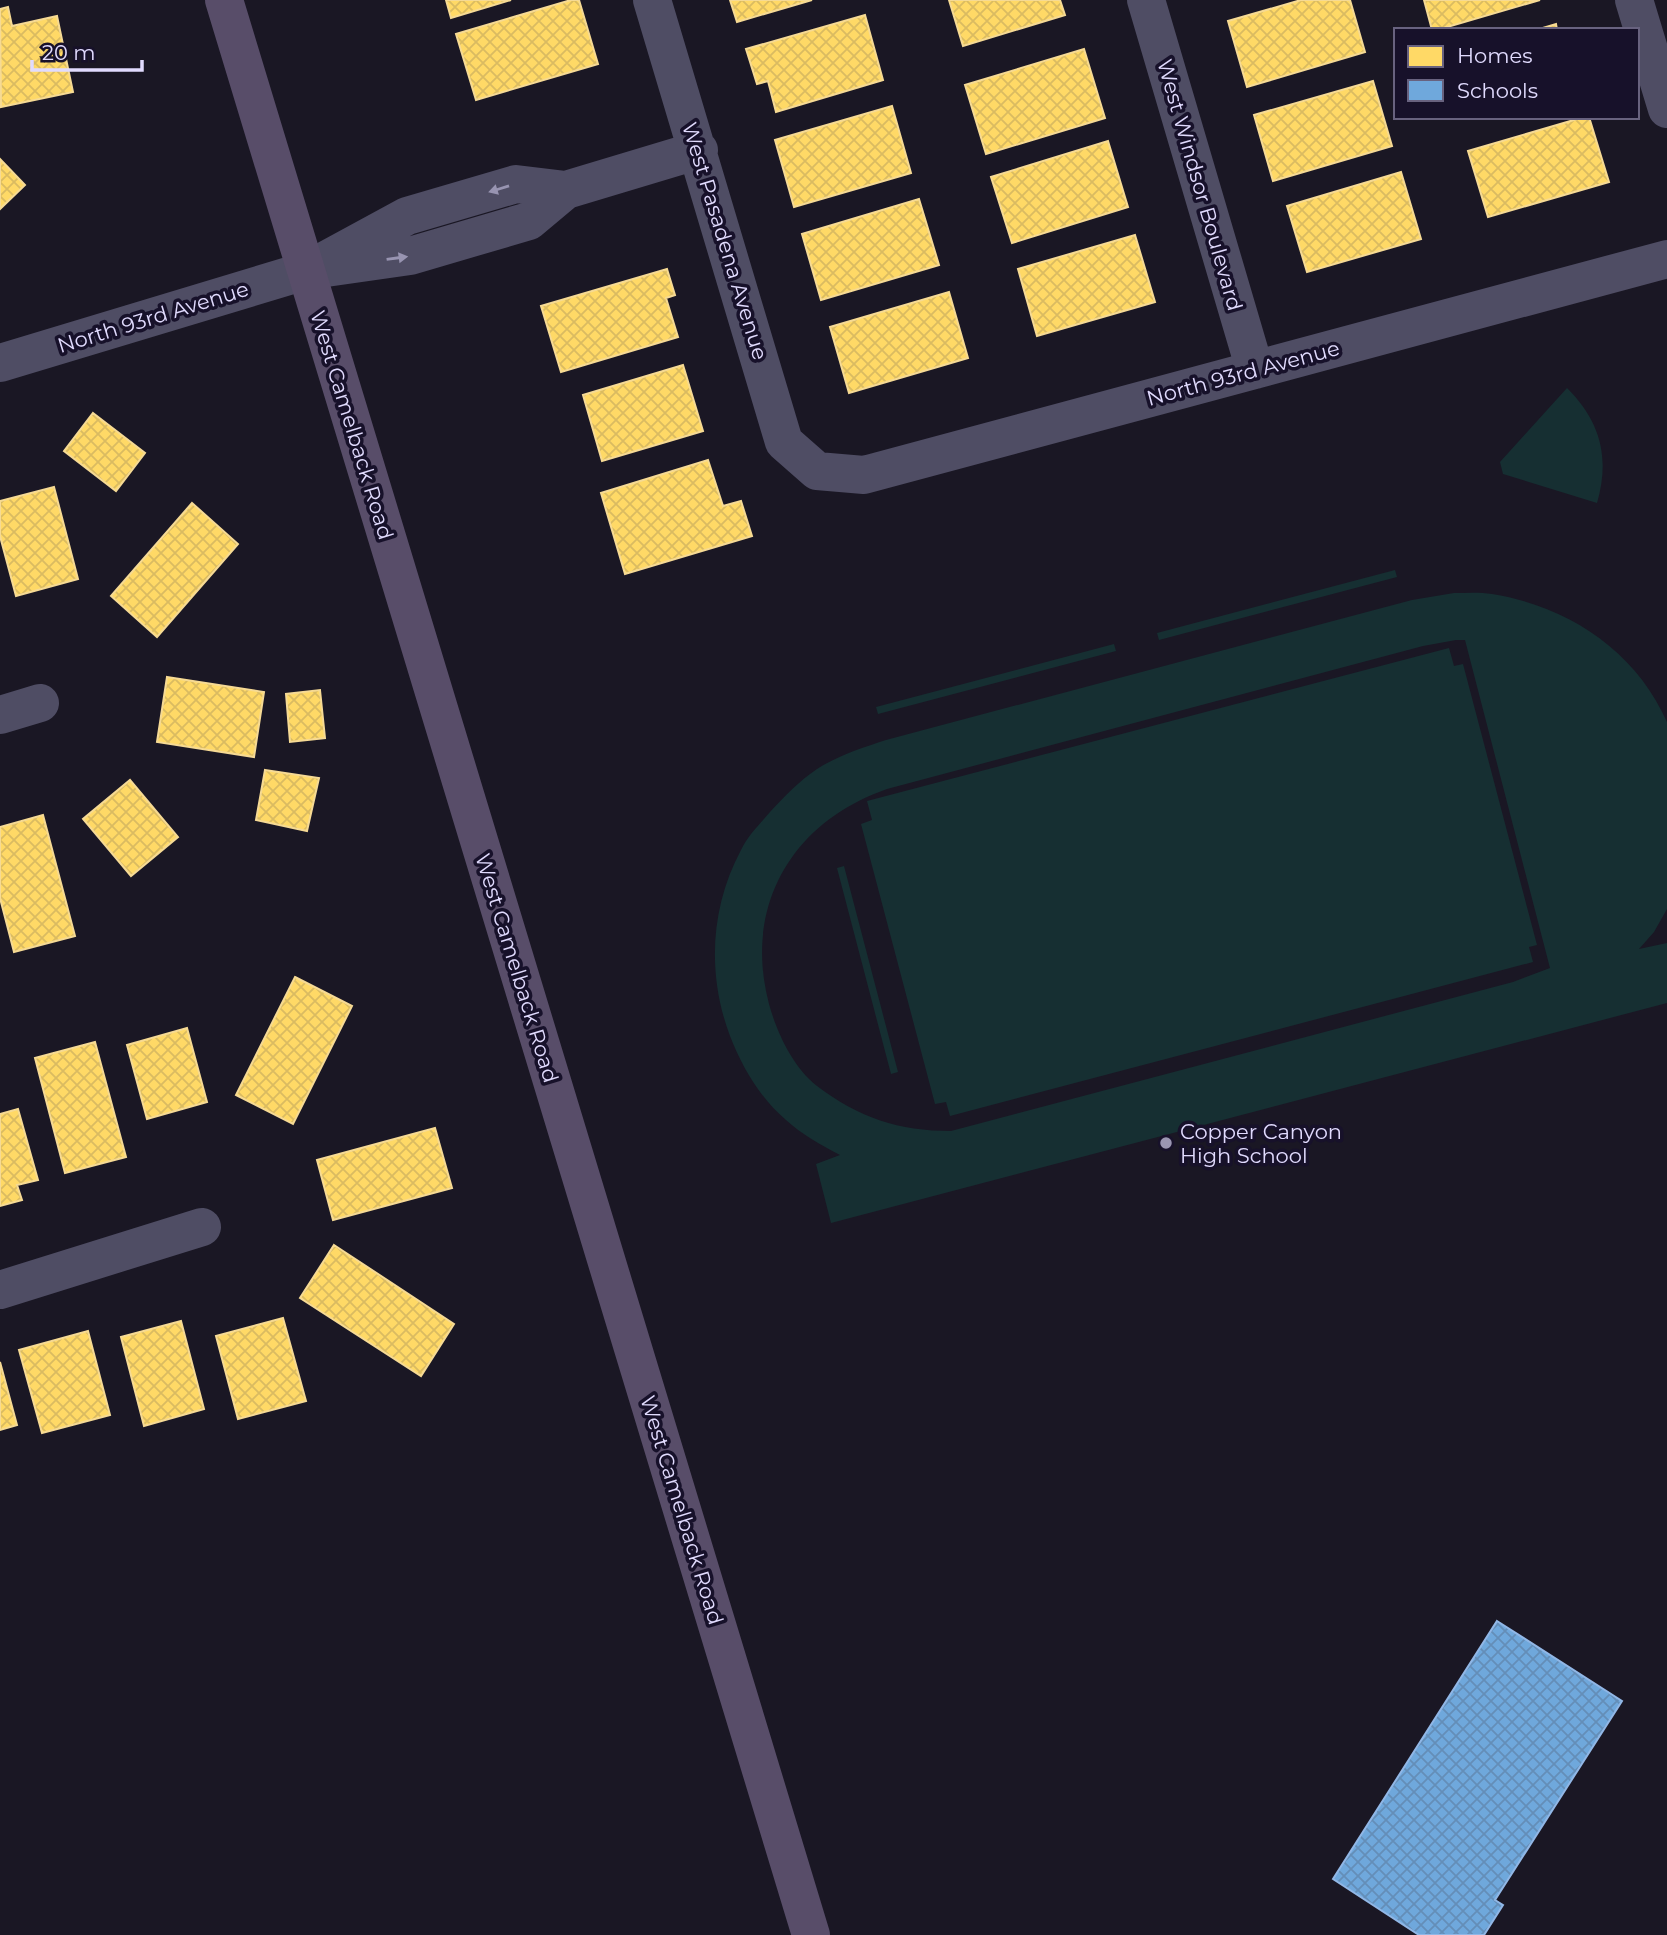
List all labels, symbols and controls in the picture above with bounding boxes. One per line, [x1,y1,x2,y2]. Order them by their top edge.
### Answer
scale bar [32,28,142,72]
legend [1394,28,1639,119]
text: 20 m [42,40,96,65]
text: Homes [1457,43,1532,68]
street label: West Windsor Boulevard [1152,56,1248,314]
text: Schools [1457,78,1538,103]
street label: West Pasadena Avenue [677,119,773,363]
one-way arrow [488,184,509,194]
one-way arrow [386,252,408,263]
street label: North 93rd Avenue [54,276,252,358]
street label: West Camelback Road [305,308,399,542]
street label: North 93rd Avenue [1144,335,1342,411]
street label: West Camelback Road [470,851,564,1085]
place label: Copper Canyon High School [1180,1119,1342,1168]
marker: Copper Canyon High School [1158,1135,1174,1151]
street label: West Camelback Road [635,1393,729,1627]

